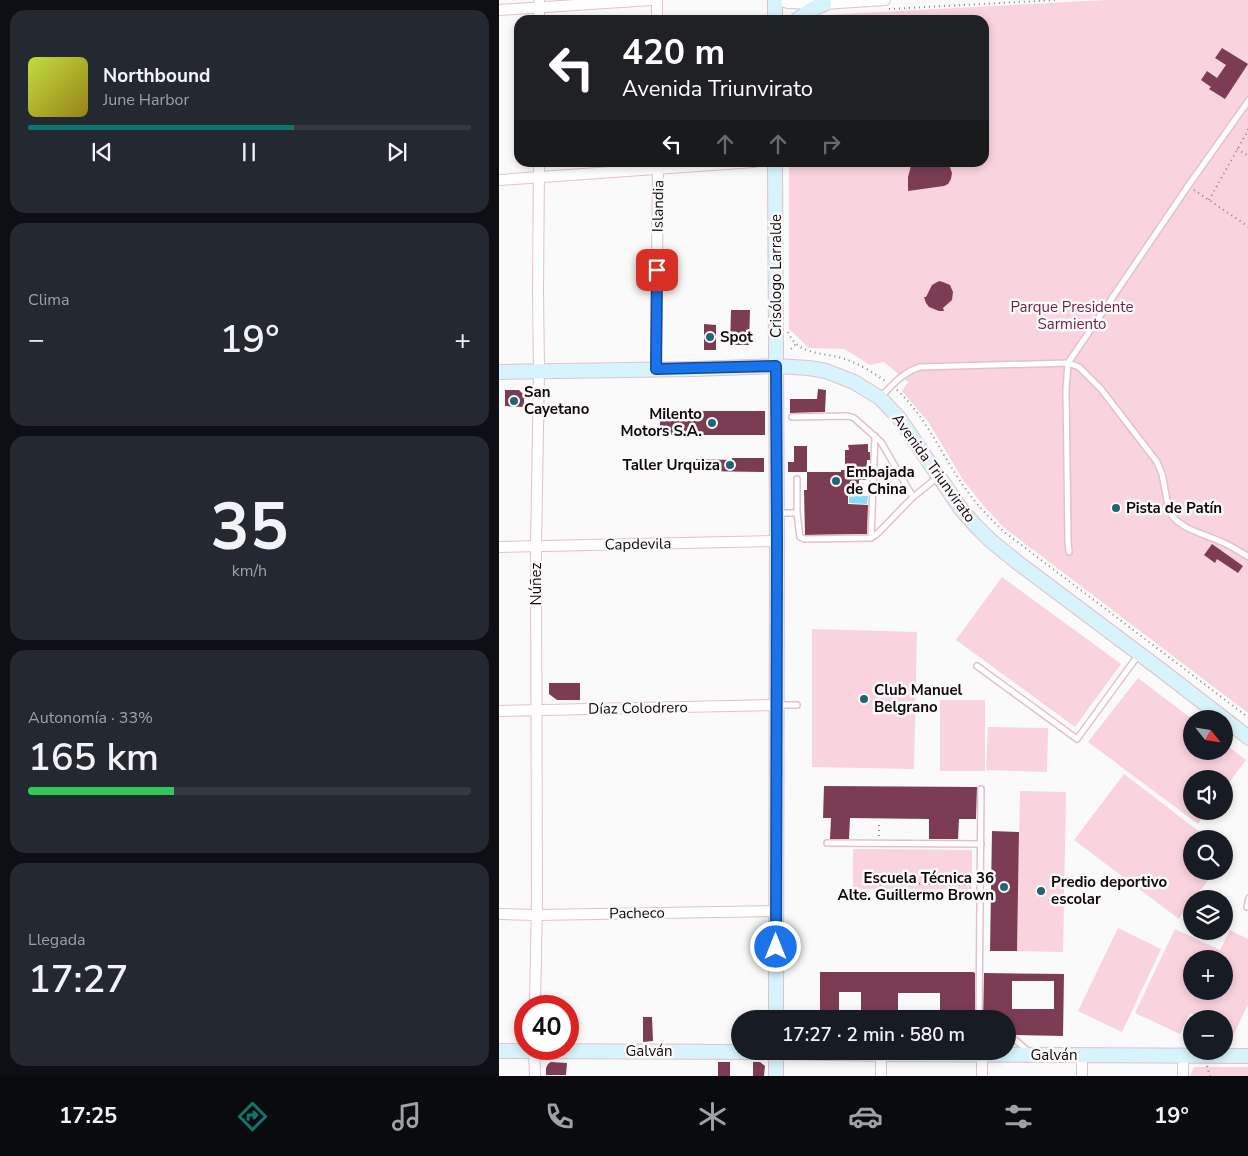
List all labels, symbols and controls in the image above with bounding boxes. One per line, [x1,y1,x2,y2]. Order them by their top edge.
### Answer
text: 420 m [622,29,725,76]
icon: left [539,35,604,100]
text: Northbound [103,63,210,89]
text: Avenida Triunvirato [622,74,813,104]
text: June Harbor [103,89,189,111]
icon: left [658,130,686,158]
icon: ahead [711,130,739,158]
icon: ahead [764,130,792,158]
icon: right [817,130,845,158]
icon: previous [88,138,116,166]
icon: pause [235,138,263,166]
icon: next [383,138,411,166]
street label: Islandia [648,180,668,232]
street label: Crisólogo Larralde [766,214,786,338]
pin [636,249,678,291]
icon: arrive [643,256,671,284]
text: Clima [28,289,69,311]
park label: Parque Presidente Sarmiento [1010,297,1134,334]
text: 19° [220,314,279,365]
text: − [28,321,45,359]
text: + [454,321,471,359]
place label: Spot [720,327,753,347]
marker: Spot [704,331,716,343]
place label: San Cayetano [524,382,590,419]
marker: San Cayetano [508,395,520,407]
place label: Milento Motors S.A. [620,404,702,441]
street label: Avenida Triunvirato [888,409,980,527]
marker: Milento Motors S.A. [706,417,718,429]
place label: Taller Urquiza [623,455,720,475]
marker: Taller Urquiza [724,459,736,471]
place label: Embajada de China [846,462,915,499]
marker: Embajada de China [830,475,842,487]
text: 35 [210,483,289,572]
place label: Pista de Patín [1126,498,1222,518]
marker: Pista de Patín [1110,502,1122,514]
street label: Capdevila [604,533,672,555]
text: km/h [232,560,267,582]
street label: Núñez [526,562,546,605]
place label: Club Manuel Belgrano [874,680,963,717]
marker: Club Manuel Belgrano [858,693,870,705]
street label: Díaz Colodrero [588,697,688,719]
text: Autonomía · 33% [28,707,153,729]
north arrow [1183,710,1233,760]
map controls [1183,710,1233,1060]
text: 165 km [28,732,159,783]
button: sound [1183,770,1233,820]
button: search [1183,830,1233,880]
place label: Escuela Técnica 36 Alte. Guillermo Brown [838,868,994,905]
place label: Predio deportivo escolar [1051,872,1167,909]
marker: Escuela Técnica 36 Alte. Guillermo Brown [998,881,1010,893]
marker: Predio deportivo escolar [1035,885,1047,897]
button: layers [1183,890,1233,940]
street label: Pacheco [609,903,665,923]
position arrow [749,920,801,972]
text: Llegada [28,929,86,951]
button: + [1183,950,1233,1000]
text: 17:27 [28,954,128,1005]
speed limit sign: 40 [514,995,579,1060]
button: − [1183,1010,1233,1060]
text: 17:27 · 2 min · 580 m [782,1022,965,1048]
street label: Galván [625,1041,673,1061]
street label: Galván [1030,1045,1078,1065]
icon: directions [235,1099,270,1134]
icon: music [389,1099,424,1134]
icon: phone [542,1099,577,1134]
icon: climate [695,1099,730,1134]
icon: car [848,1099,883,1134]
icon: filters [1001,1099,1036,1134]
text: 17:25 [59,1101,117,1131]
text: 19° [1154,1101,1189,1131]

